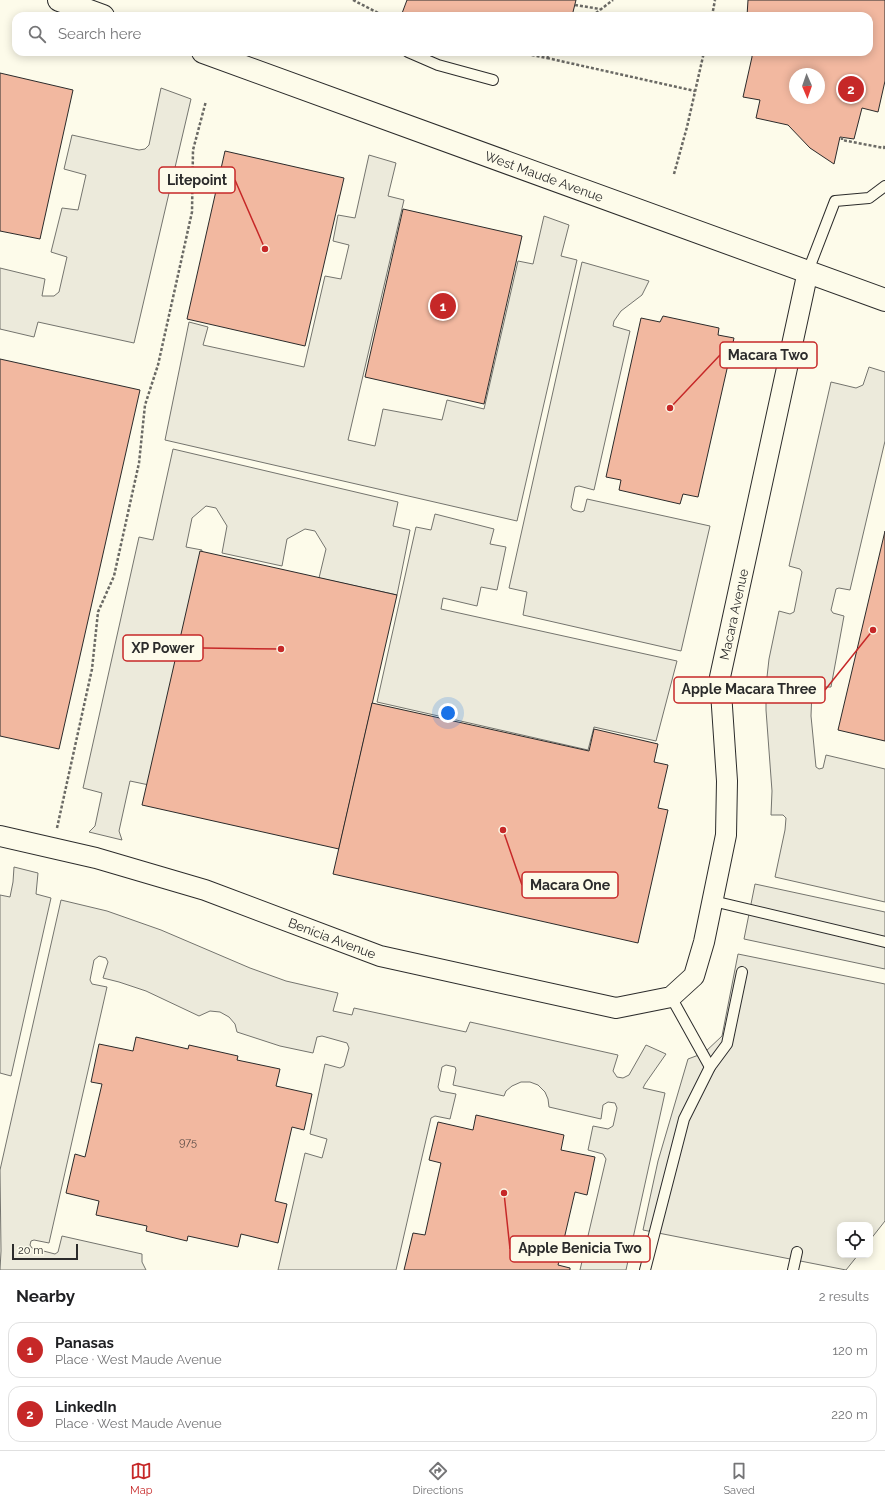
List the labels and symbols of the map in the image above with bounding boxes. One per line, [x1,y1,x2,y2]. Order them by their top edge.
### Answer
north arrow [789,68,825,104]
pin: 2 [838,74,864,104]
street label: West Maude Avenue [483,148,606,205]
callout: Litepoint [159,167,235,193]
text: Litepoint [167,172,228,188]
pin: 1 [430,291,456,321]
callout: Macara Two [720,342,817,368]
text: Macara Two [728,347,809,363]
street label: Macara Avenue [717,567,751,661]
callout: XP Power [123,635,203,661]
text: XP Power [131,640,195,656]
callout: Apple Macara Three [674,677,825,703]
text: Apple Macara Three [682,681,817,697]
your location [438,703,458,723]
callout: Macara One [522,872,618,898]
text: Macara One [530,877,611,893]
street label: Benicia Avenue [286,915,378,962]
house number: 975 [179,1136,197,1149]
callout: Apple Benicia Two [510,1236,650,1262]
text: Apple Benicia Two [518,1240,642,1256]
scale bar [12,1242,78,1261]

